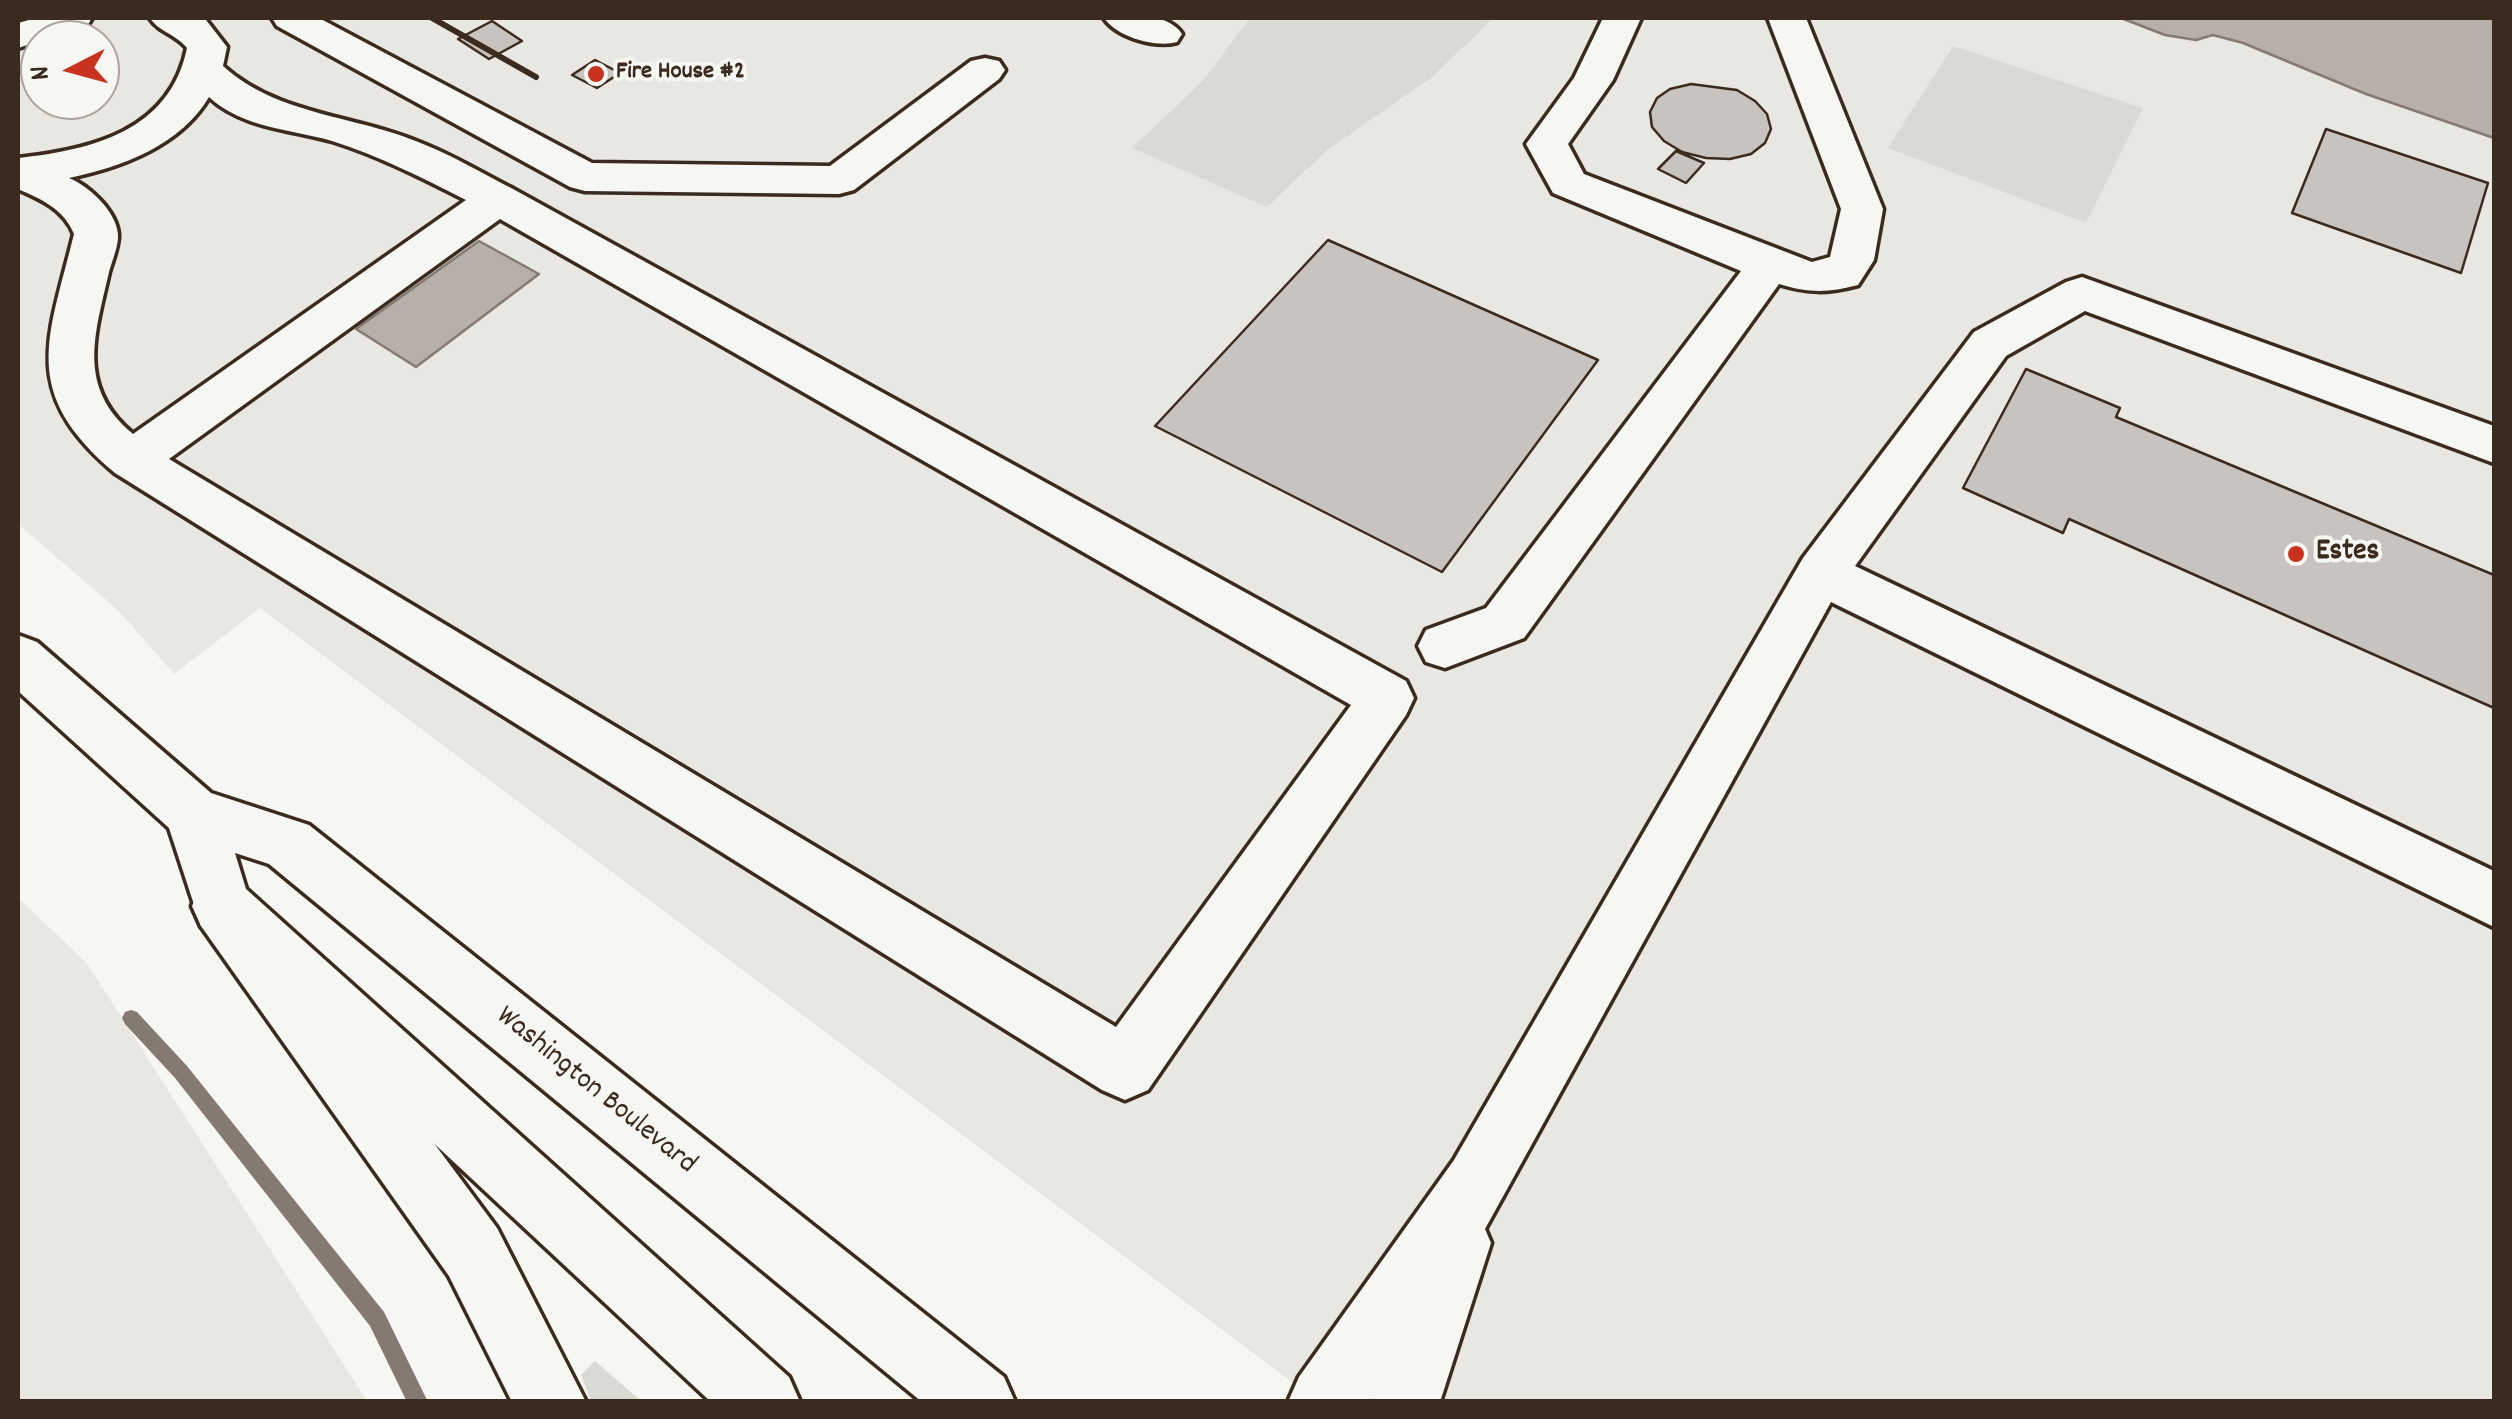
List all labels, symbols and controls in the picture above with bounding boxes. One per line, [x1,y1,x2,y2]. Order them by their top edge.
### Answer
north arrow [20,20,120,120]
place label: Fire House #2 [616,59,745,89]
marker: Fire House #2 [585,63,607,85]
text: N [22,64,63,82]
place label: Estes [2316,536,2379,572]
marker: Estes [2285,543,2307,565]
street label: Washington Boulevard [487,1000,703,1184]

